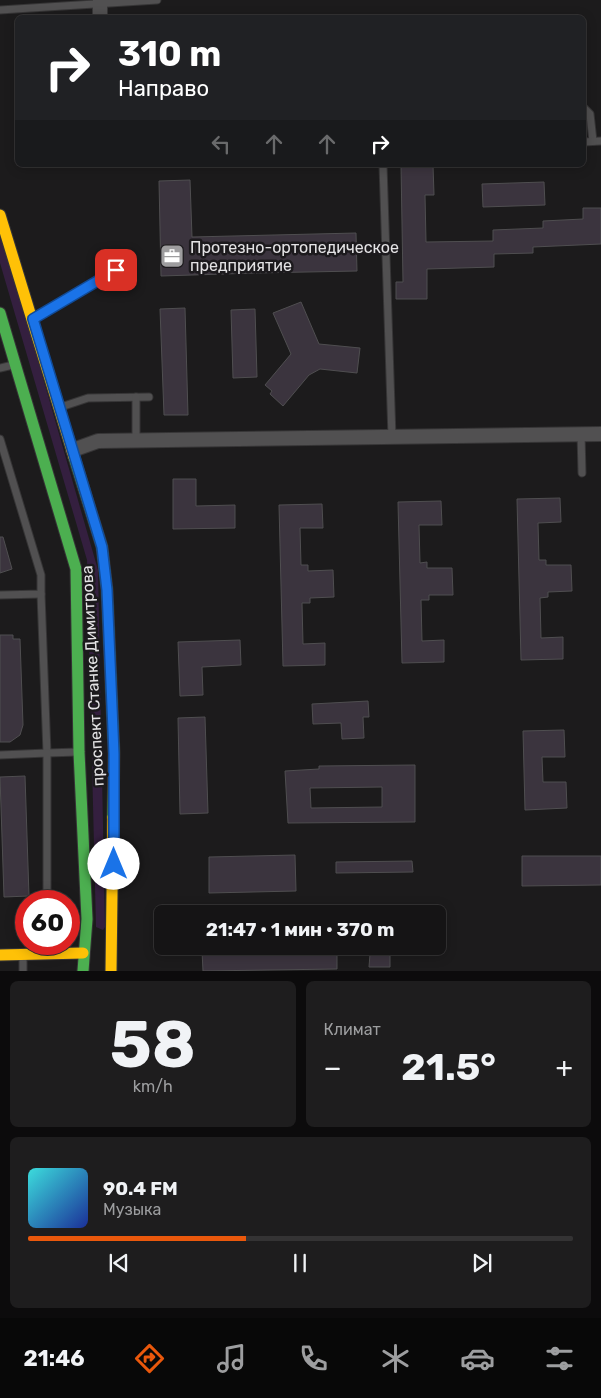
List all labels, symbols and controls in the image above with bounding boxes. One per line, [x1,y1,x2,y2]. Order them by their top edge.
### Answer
text: 310 m [118,33,221,75]
icon: right [35,35,100,100]
text: Направо [118,75,209,102]
icon: left [207,130,235,158]
icon: ahead [260,130,288,158]
icon: ahead [313,130,341,158]
icon: right [366,130,394,158]
place label: Протезно-ортопедическое предприятие [190,238,399,275]
office icon: Протезно-ортопедическое предприятие [159,243,185,269]
pin [95,249,137,291]
icon: arrive [102,256,130,284]
street label: проспект Станке Димитрова [77,565,108,787]
position arrow [87,837,139,889]
speed limit sign: 60 [15,890,80,955]
text: 21:47 · 1 мин · 370 m [206,918,394,941]
text: 58 [110,1006,196,1083]
text: Климат [324,1020,381,1039]
text: 21.5° [401,1044,496,1090]
text: − [324,1051,342,1084]
text: + [556,1051,573,1084]
text: km/h [133,1077,173,1096]
text: 90.4 FM [103,1177,178,1200]
text: Музыка [103,1200,161,1219]
icon: previous [105,1249,133,1277]
icon: pause [286,1249,314,1277]
icon: next [468,1249,496,1277]
icon: directions [132,1341,167,1376]
icon: music [214,1341,249,1376]
icon: phone [296,1341,331,1376]
icon: climate [378,1341,413,1376]
icon: car [460,1341,495,1376]
icon: filters [542,1341,577,1376]
text: 21:46 [24,1345,85,1372]

